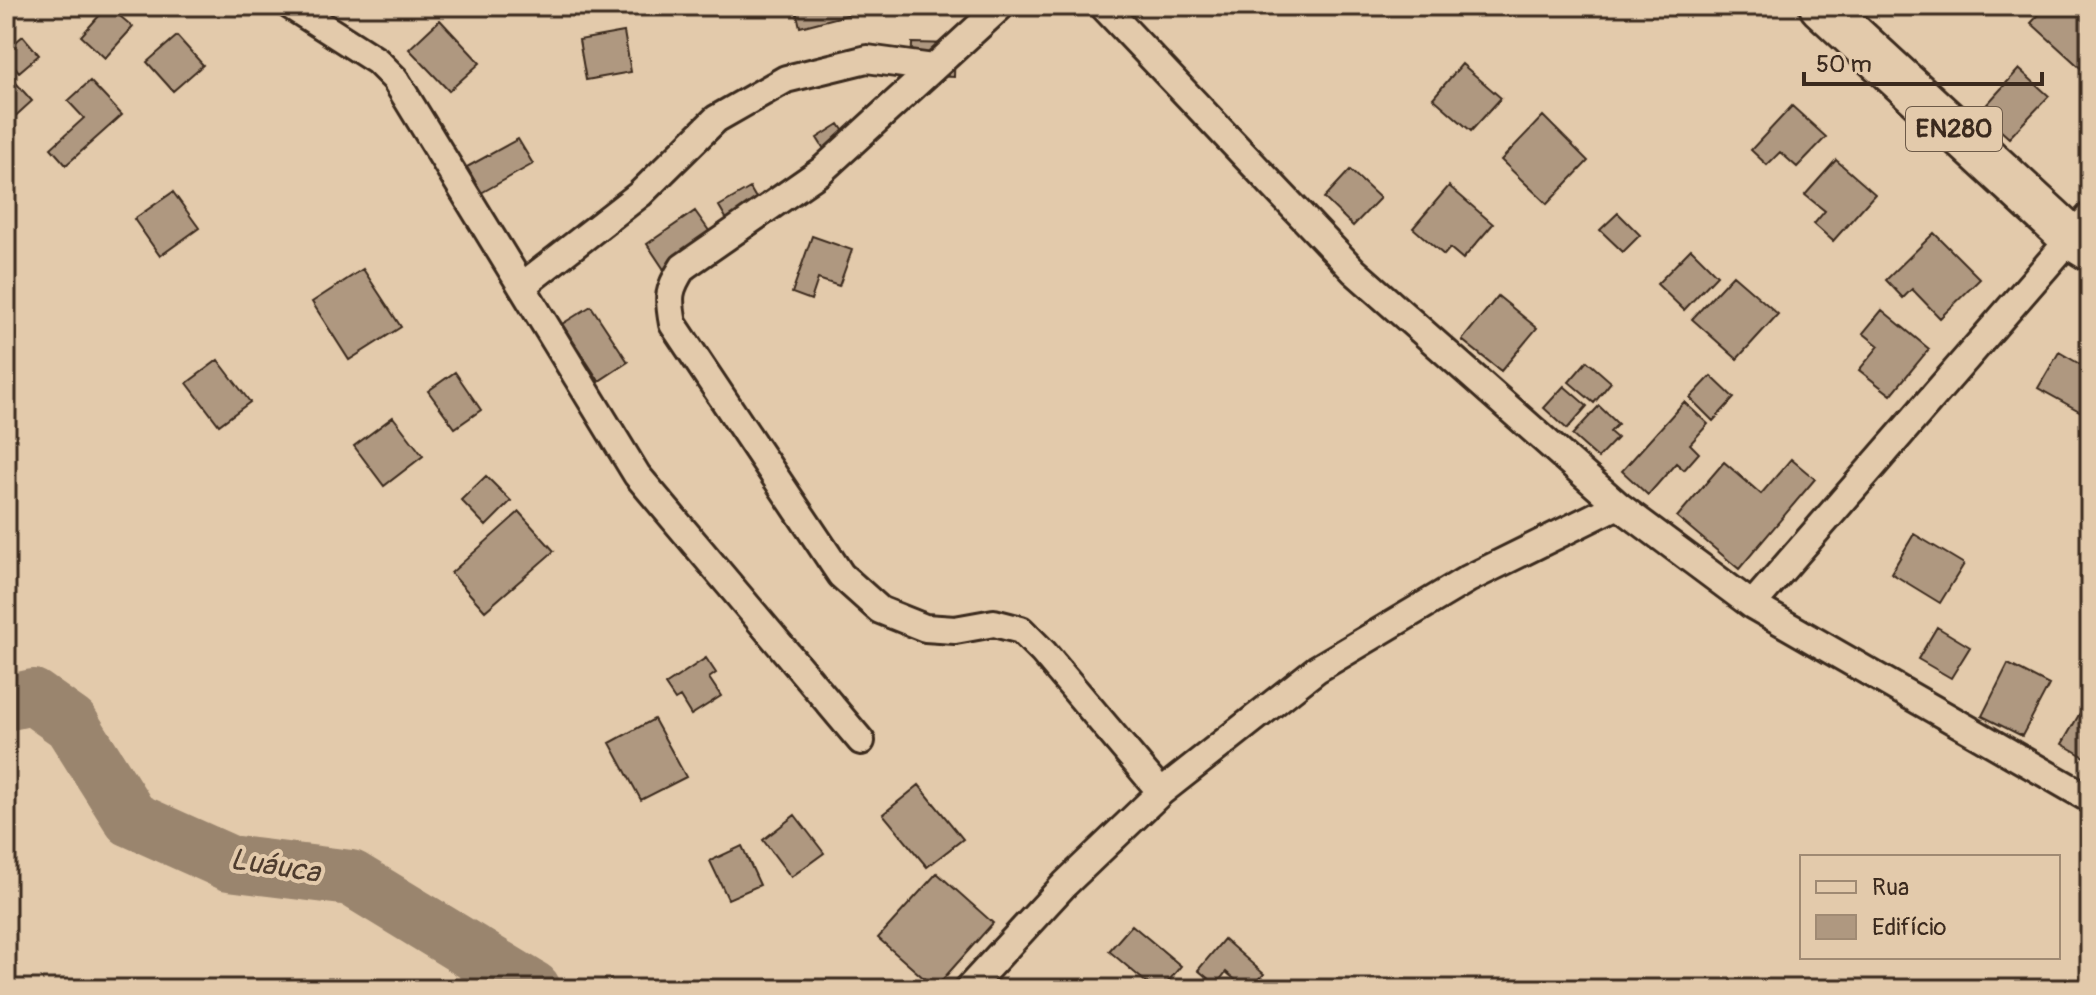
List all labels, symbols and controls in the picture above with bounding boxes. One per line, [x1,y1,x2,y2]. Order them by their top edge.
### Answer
scale bar [1804,36,2042,86]
text: 50 m [1816,50,1872,79]
road number: EN280 [1906,107,2002,151]
water label: Luáuca [228,841,325,892]
legend [1800,855,2060,959]
text: Rua [1872,873,1909,902]
text: Edifício [1872,913,1946,942]

